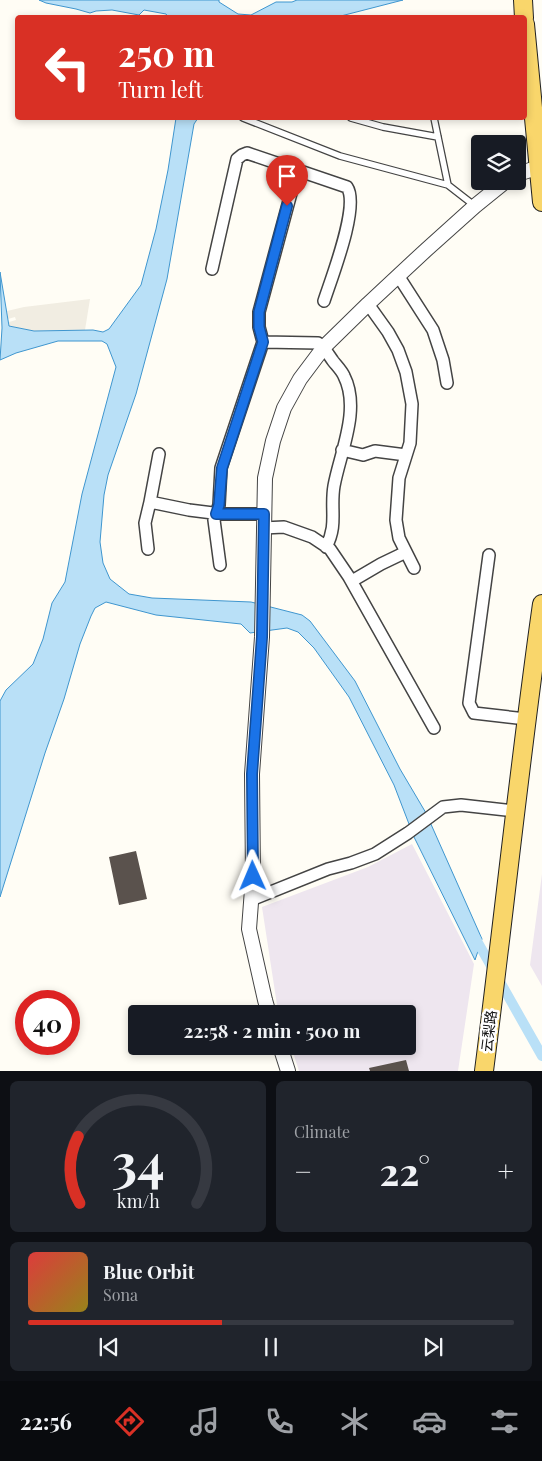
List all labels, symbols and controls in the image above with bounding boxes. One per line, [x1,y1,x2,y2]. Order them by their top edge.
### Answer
text: 250 m [118,29,215,76]
icon: left [35,35,100,100]
text: Turn left [118,74,203,104]
map controls [471,135,526,190]
button: layers [471,135,526,190]
pin [266,155,308,206]
icon: arrive [273,162,301,190]
position arrow [226,849,278,901]
speed limit sign: 40 [15,990,80,1055]
street label: 云梨路 [477,1009,500,1053]
text: 22:58 · 2 min · 500 m [184,1017,360,1043]
text: Climate [294,1121,350,1142]
text: 34 [112,1126,164,1195]
text: 22° [380,1145,430,1196]
text: − [294,1152,312,1189]
text: + [498,1152,514,1189]
text: km/h [117,1189,160,1212]
text: Blue Orbit [103,1258,194,1284]
text: Sona [103,1284,138,1305]
icon: previous [95,1333,123,1361]
icon: pause [257,1333,285,1361]
icon: next [419,1333,447,1361]
icon: directions [112,1404,147,1439]
icon: music [187,1404,222,1439]
icon: phone [262,1404,297,1439]
icon: climate [337,1404,372,1439]
icon: car [412,1404,447,1439]
icon: filters [487,1404,522,1439]
text: 22:56 [20,1406,72,1436]

